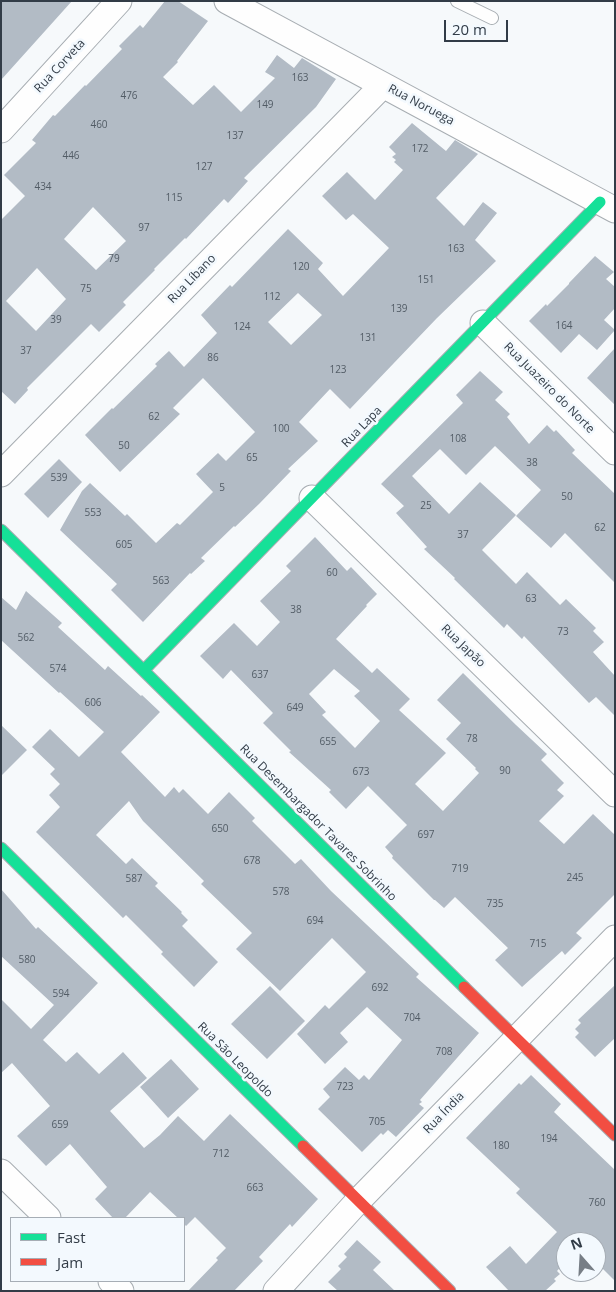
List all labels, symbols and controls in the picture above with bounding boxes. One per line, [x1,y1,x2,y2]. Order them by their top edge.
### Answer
scale bar [446,10,510,42]
text: 20 m [452,19,487,39]
street label: Rua Corveta [32,36,88,96]
house number: 163 [291,72,309,84]
street label: Rua Noruega [385,82,457,128]
house number: 476 [120,90,138,102]
house number: 149 [256,99,274,111]
house number: 460 [90,119,108,131]
house number: 137 [226,130,244,142]
house number: 172 [411,143,429,155]
house number: 446 [62,150,80,162]
house number: 127 [195,161,213,173]
house number: 434 [34,181,52,193]
house number: 115 [165,192,183,204]
house number: 97 [138,222,150,234]
house number: 163 [447,243,465,255]
street label: Rua Líbano [165,252,219,306]
house number: 79 [108,253,120,265]
house number: 120 [292,261,310,273]
house number: 151 [417,274,435,286]
house number: 75 [80,283,92,295]
house number: 112 [263,291,281,303]
house number: 139 [390,303,408,315]
house number: 39 [50,314,62,326]
house number: 164 [555,320,573,332]
house number: 124 [233,321,251,333]
house number: 131 [359,332,377,344]
street label: Rua Juazeiro do Norte [501,340,597,436]
house number: 37 [20,345,32,357]
house number: 86 [207,352,219,364]
house number: 123 [329,364,347,376]
street label: Rua Lapa [339,403,385,451]
house number: 62 [148,411,160,423]
house number: 100 [272,423,290,435]
house number: 108 [449,433,467,445]
house number: 50 [118,440,130,452]
house number: 65 [246,452,258,464]
house number: 38 [526,457,538,469]
house number: 539 [50,472,68,484]
house number: 5 [219,482,225,494]
house number: 50 [561,491,573,503]
house number: 25 [420,500,432,512]
house number: 553 [84,507,102,519]
house number: 62 [594,522,606,534]
house number: 37 [457,529,469,541]
house number: 605 [115,539,133,551]
house number: 60 [326,567,338,579]
house number: 563 [152,575,170,587]
house number: 63 [525,593,537,605]
house number: 38 [290,604,302,616]
street label: Rua Japão [438,621,488,671]
house number: 73 [557,626,569,638]
house number: 562 [17,632,35,644]
house number: 574 [49,663,67,675]
house number: 637 [251,669,269,681]
house number: 606 [84,697,102,709]
house number: 649 [286,702,304,714]
house number: 78 [466,733,478,745]
house number: 655 [319,736,337,748]
street label: Rua Desembargador Tavares Sobrinho [237,742,399,904]
house number: 90 [499,765,511,777]
house number: 673 [352,766,370,778]
house number: 650 [211,823,229,835]
house number: 697 [417,829,435,841]
house number: 678 [243,855,261,867]
house number: 719 [451,863,469,875]
house number: 245 [566,872,584,884]
house number: 587 [125,873,143,885]
house number: 578 [272,886,290,898]
house number: 735 [486,898,504,910]
house number: 694 [306,915,324,927]
house number: 715 [529,938,547,950]
house number: 580 [18,954,36,966]
house number: 692 [371,982,389,994]
house number: 594 [52,988,70,1000]
house number: 704 [403,1012,421,1024]
street label: Rua São Leopoldo [194,1019,276,1101]
house number: 708 [435,1046,453,1058]
house number: 723 [336,1081,354,1093]
street label: Rua Índia [421,1089,467,1137]
house number: 705 [368,1116,386,1128]
house number: 659 [51,1119,69,1131]
house number: 194 [540,1133,558,1145]
house number: 180 [492,1140,510,1152]
house number: 712 [212,1148,230,1160]
house number: 663 [246,1182,264,1194]
house number: 760 [588,1197,606,1209]
legend [10,1217,185,1282]
text: Fast [57,1227,86,1247]
north arrow [556,1232,606,1282]
text: N [568,1232,585,1254]
text: Jam [57,1252,83,1272]

